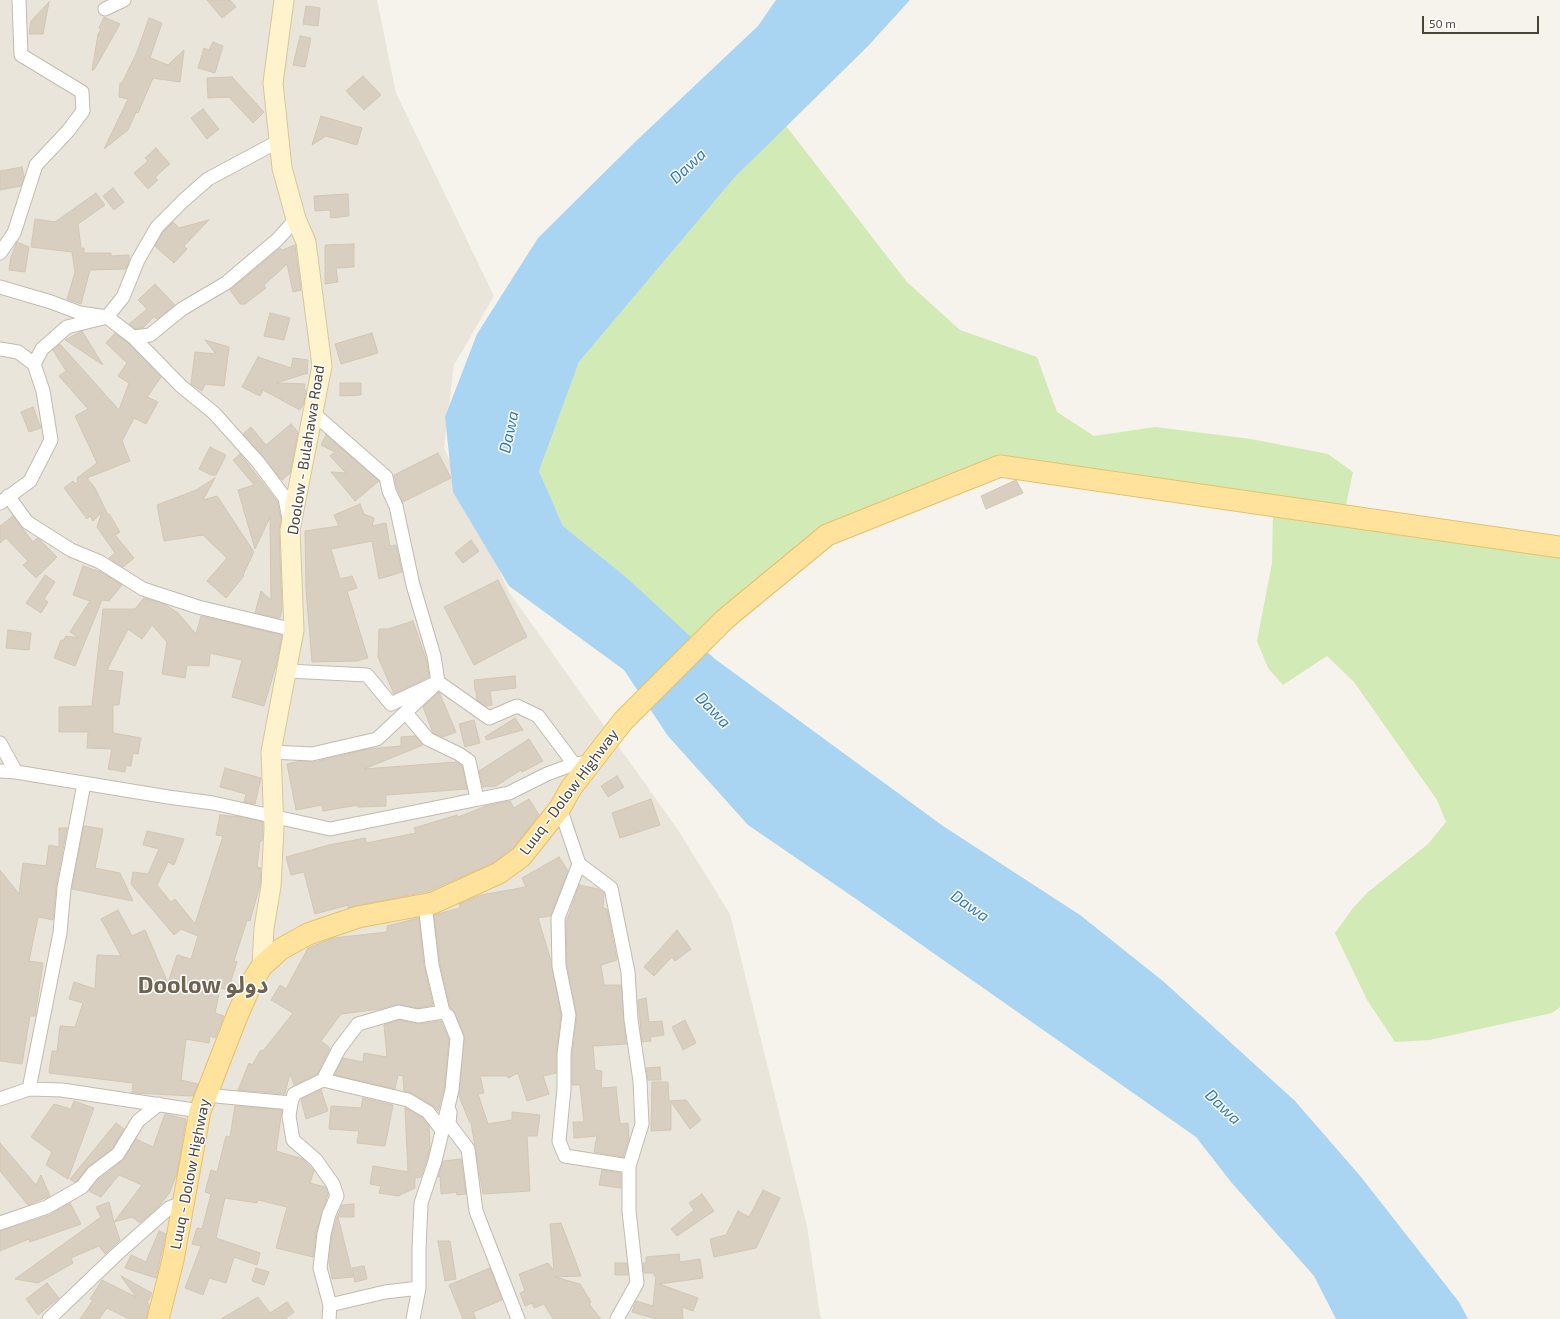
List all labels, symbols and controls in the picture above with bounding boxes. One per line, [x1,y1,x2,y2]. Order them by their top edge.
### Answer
scale bar [1424,8,1541,34]
text: 50 m [1429,16,1456,30]
water label: Dawa [666,144,710,188]
street label: Doolow - Bulahawa Road [284,364,328,536]
water label: Dawa [495,409,523,455]
water label: Dawa [691,688,735,732]
street label: Luuq - Dolow Highway [516,725,622,859]
water label: Dawa [947,886,993,926]
district label: Doolow دولو [138,971,268,999]
water label: Dawa [1201,1085,1245,1129]
street label: Luuq - Dolow Highway [167,1097,213,1251]

